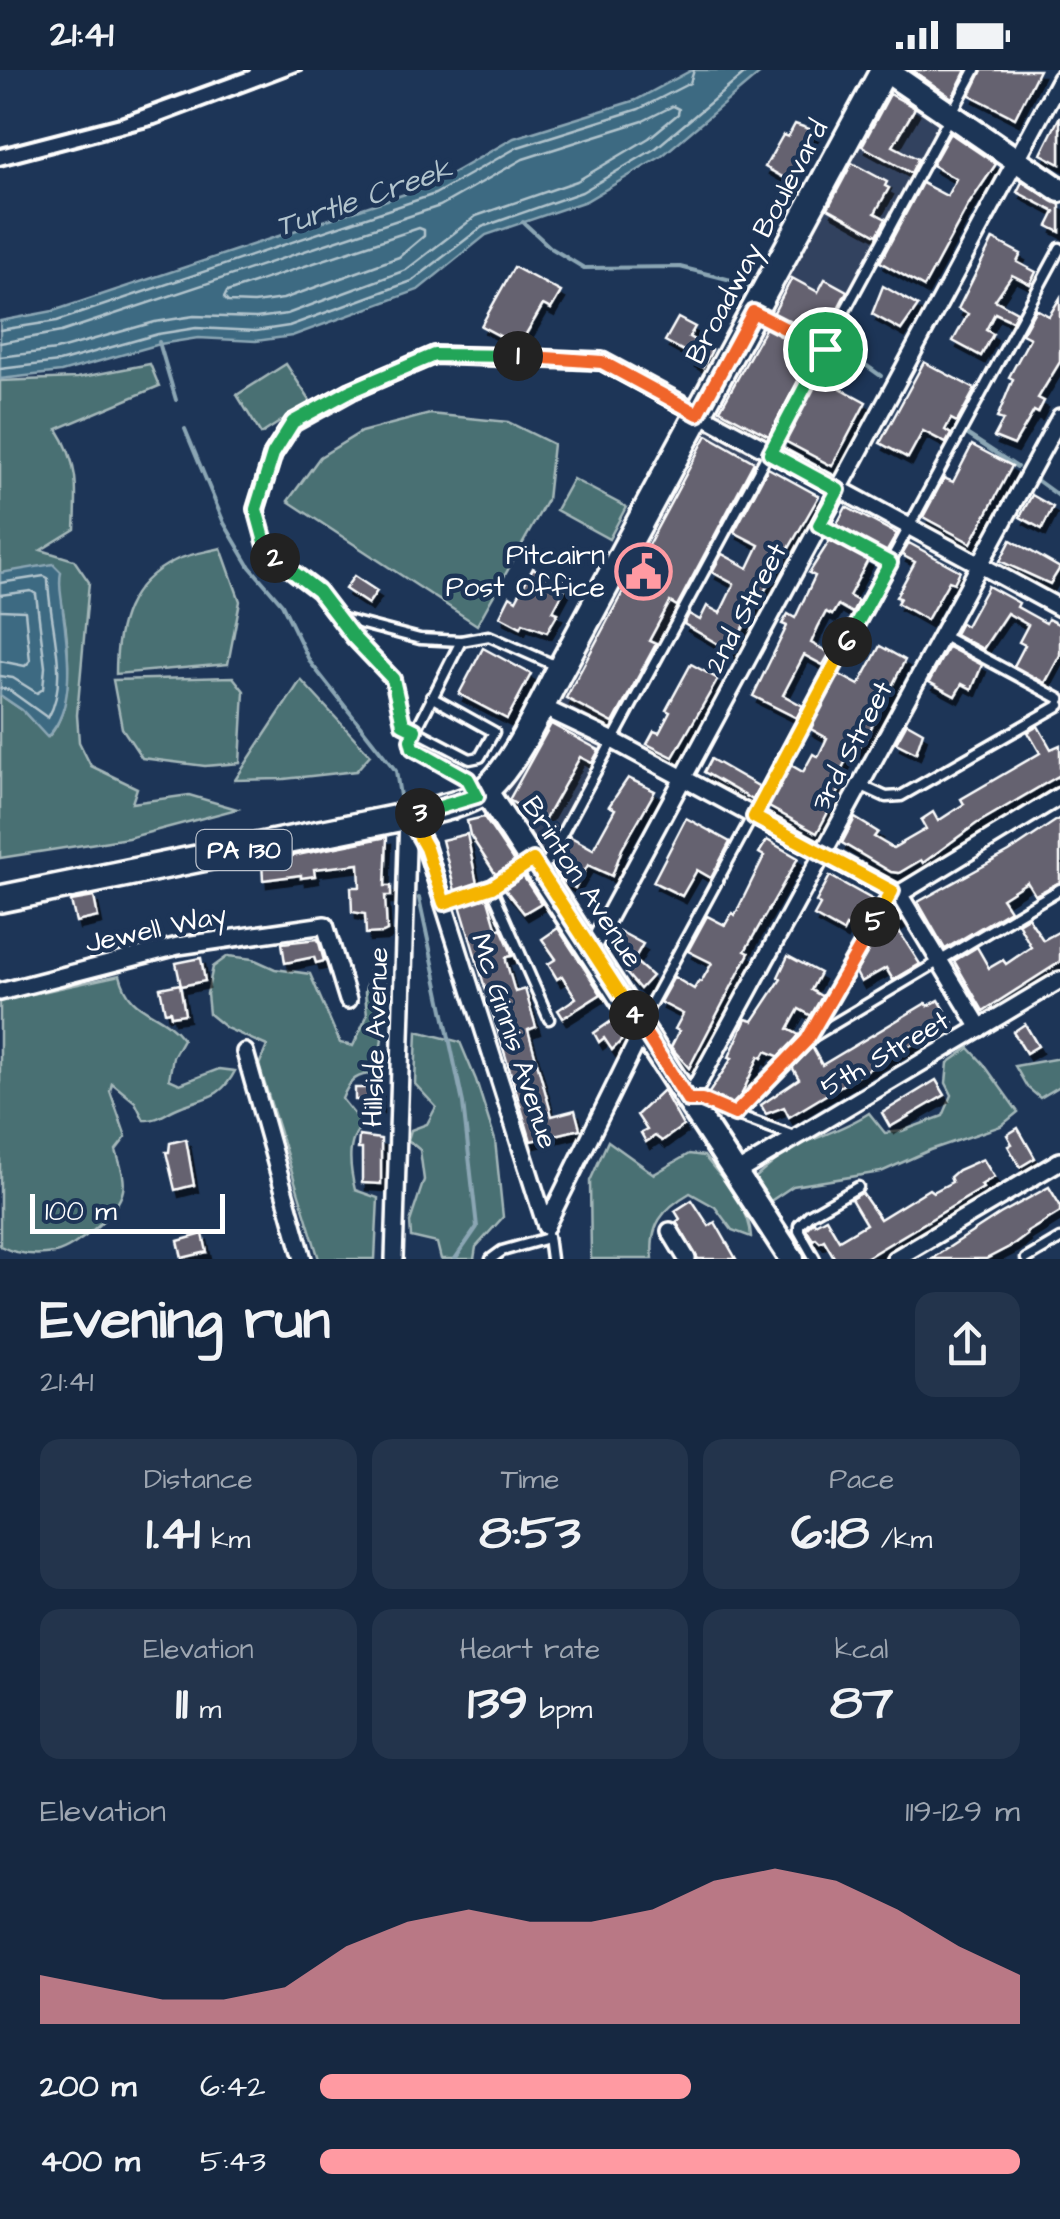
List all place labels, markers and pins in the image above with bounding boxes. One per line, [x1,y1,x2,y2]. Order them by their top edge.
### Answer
pin [783,307,868,392]
pin: 1 [493,331,543,381]
pin: 2 [250,533,300,583]
place label: Pitcairn Post Office [446,536,605,607]
public building icon: Pitcairn Post Office [614,541,674,601]
pin: 6 [822,617,872,667]
pin: 3 [395,788,445,838]
pin: 5 [850,897,900,947]
pin: 4 [609,990,659,1040]

